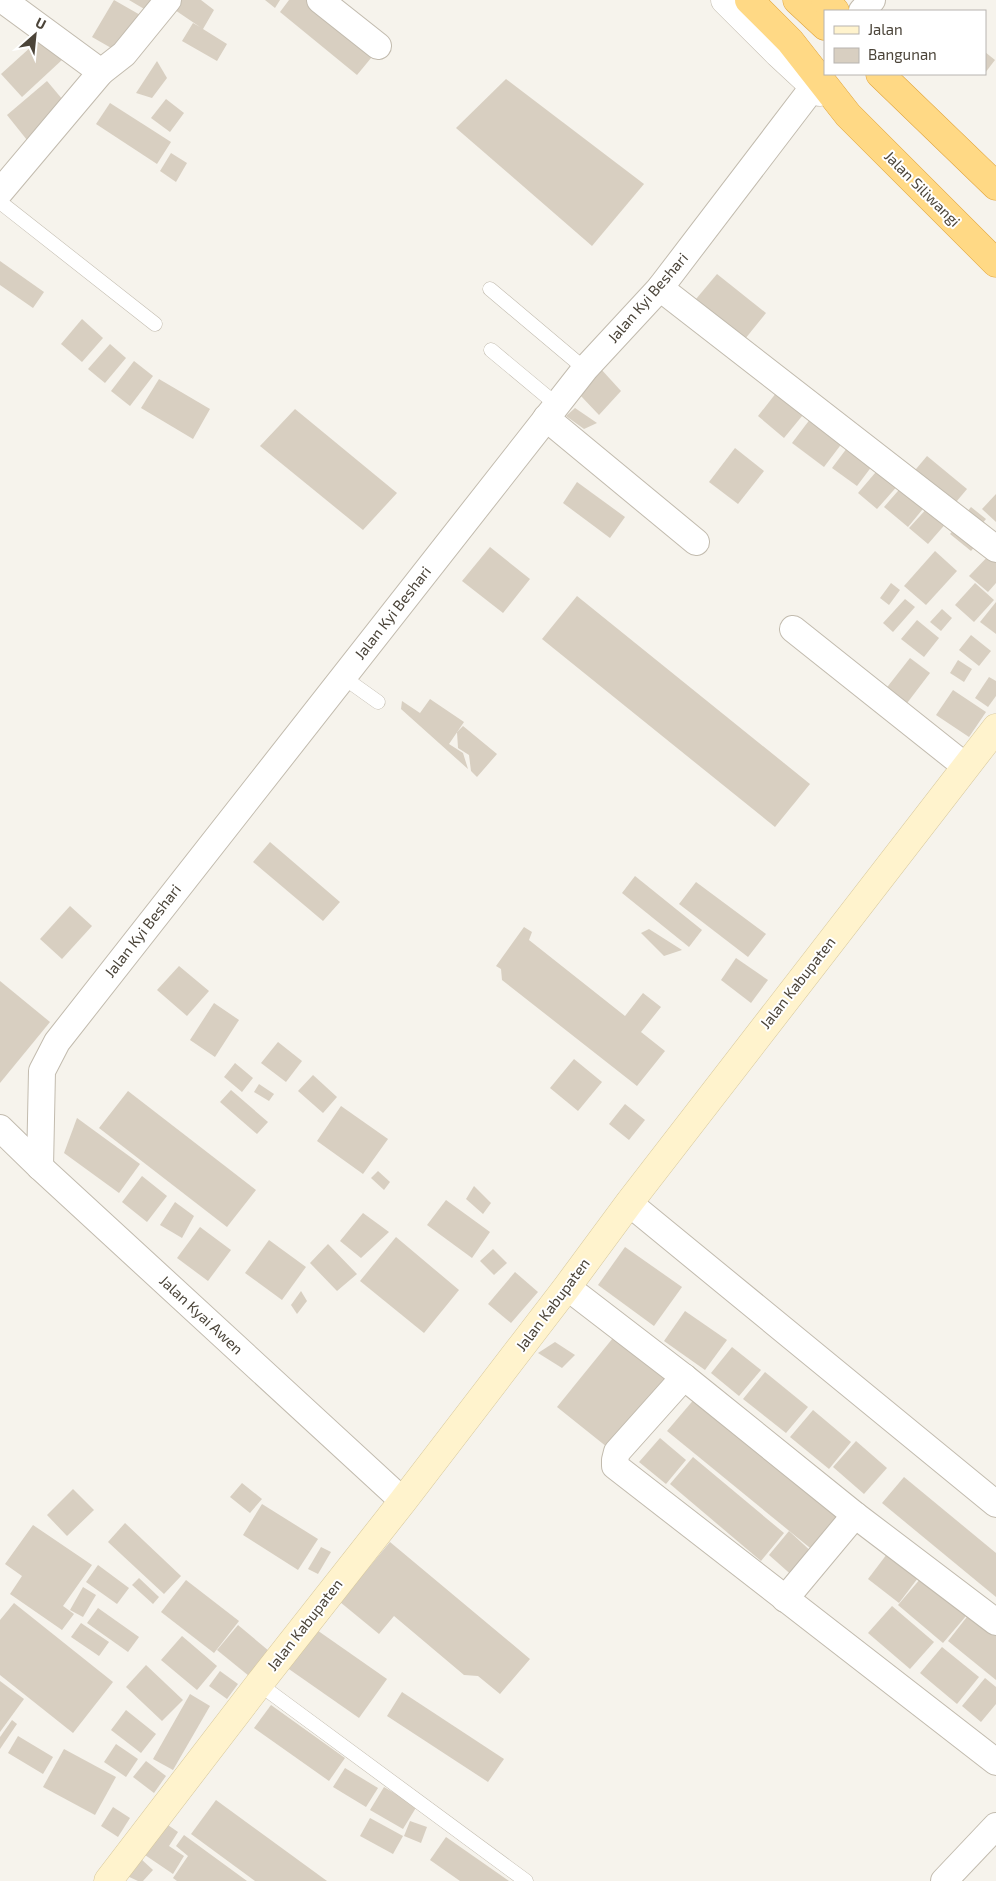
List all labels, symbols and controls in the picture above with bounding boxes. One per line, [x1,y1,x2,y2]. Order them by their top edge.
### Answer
north arrow [10,10,60,60]
legend [824,10,986,75]
text: U [33,13,49,33]
text: Jalan [868,20,903,38]
text: Bangunan [868,45,937,63]
street label: Jalan Siliwangi [881,147,964,230]
street label: Jalan Kyi Beshari [603,249,691,346]
street label: Jalan Kyi Beshari [350,562,434,663]
street label: Jalan Kyi Beshari [100,880,184,981]
street label: Jalan Kabupaten [756,933,839,1032]
street label: Jalan Kabupaten [511,1254,593,1354]
street label: Jalan Kyai Awen [156,1271,247,1358]
street label: Jalan Kabupaten [263,1575,346,1674]

